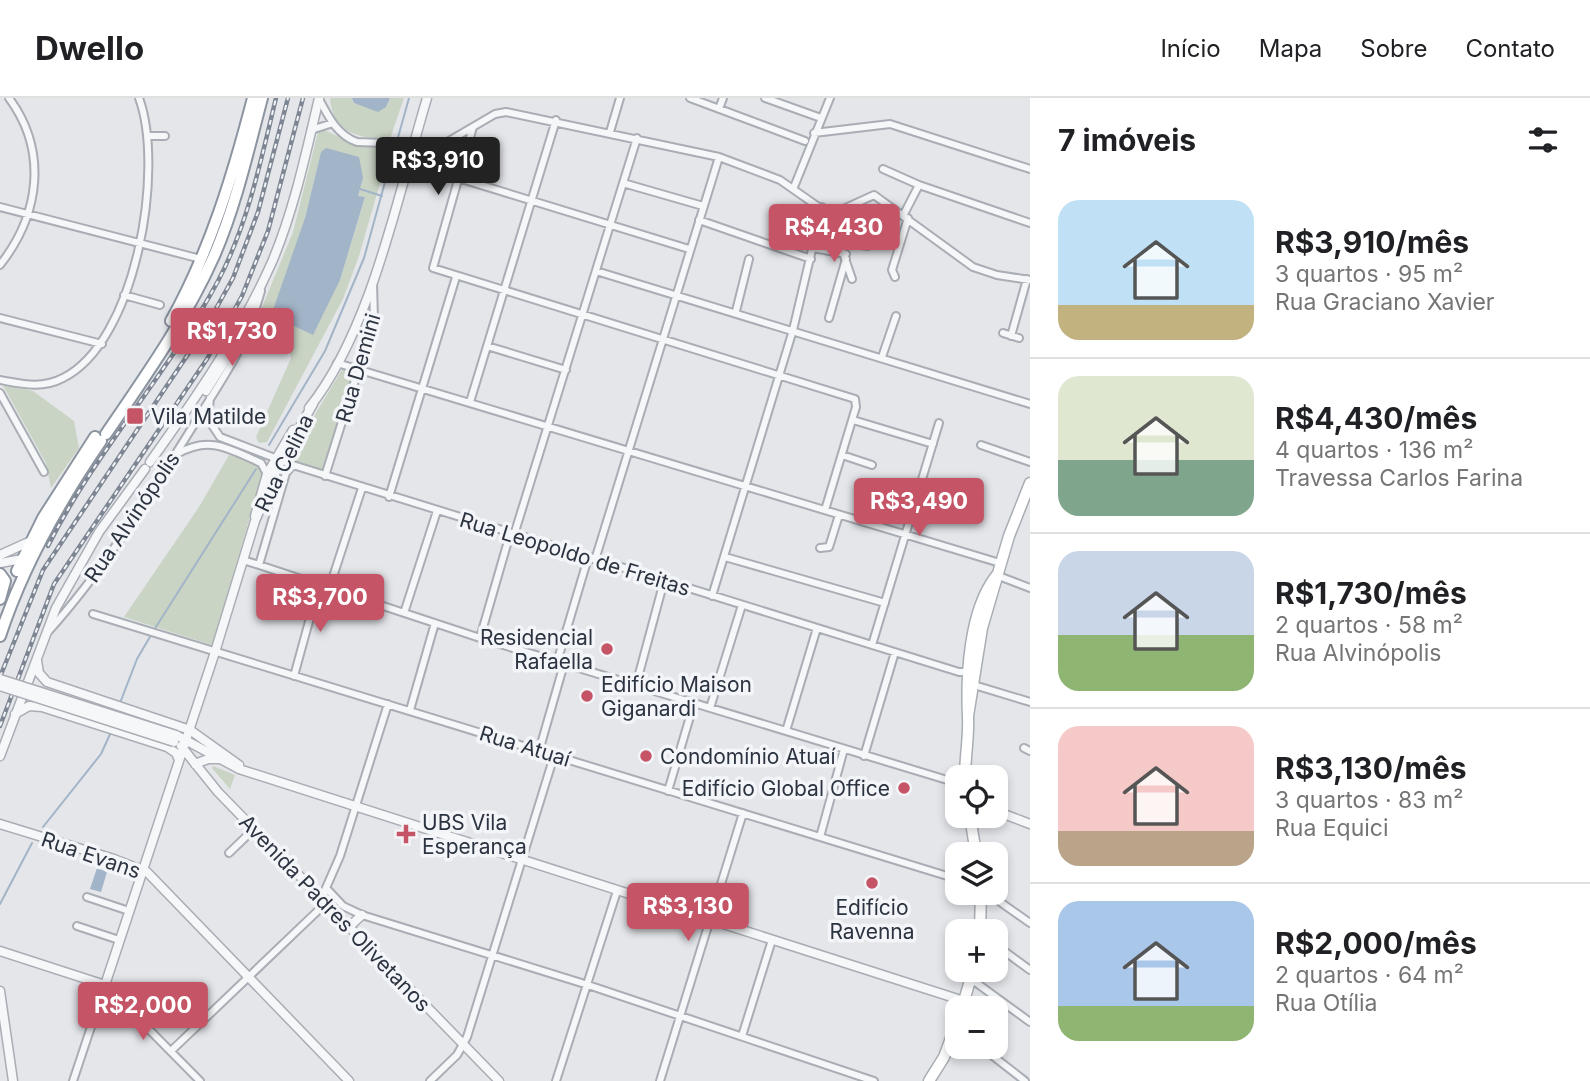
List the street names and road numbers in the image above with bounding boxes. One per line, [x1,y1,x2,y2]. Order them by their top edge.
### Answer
street label: Rua Demini [331,311,385,425]
street label: Rua Celina [250,410,318,516]
street label: Rua Alvinópolis [79,447,185,587]
street label: Rua Leopoldo de Freitas [457,507,693,601]
street label: Rua Atuaí [476,720,574,772]
street label: Avenida Padres Olivetanos [234,809,436,1017]
street label: Rua Evans [38,826,144,884]

